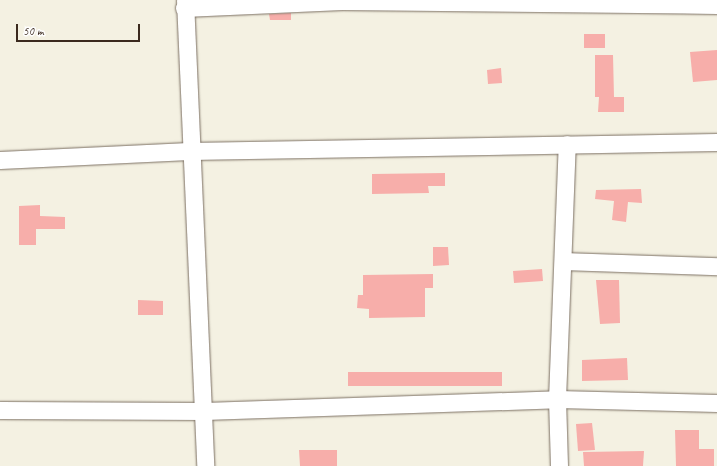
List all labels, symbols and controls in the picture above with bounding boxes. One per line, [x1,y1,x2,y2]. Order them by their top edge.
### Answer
scale bar [18,16,142,42]
text: 50 m [23,23,43,39]

